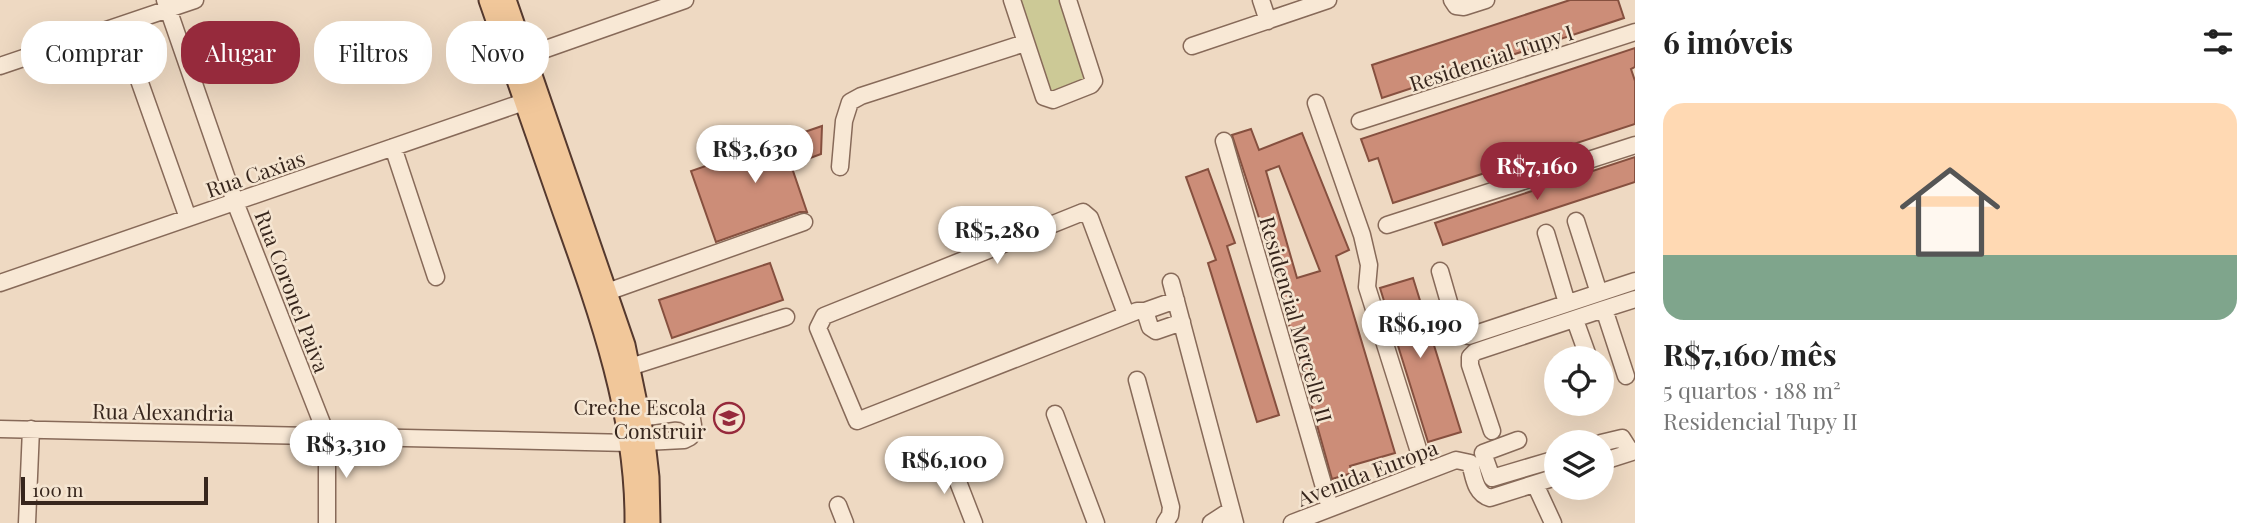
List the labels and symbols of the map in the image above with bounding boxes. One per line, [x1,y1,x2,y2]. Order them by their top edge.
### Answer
street label: Residencial Tupy I [1405,17,1577,97]
pin: R$3,630 [690,125,820,185]
pin: R$7,160 [1472,142,1602,202]
street label: Rua Caxias [202,143,308,203]
street label: Rua Coronel Paiva [249,206,337,377]
pin: R$5,280 [932,206,1062,266]
street label: Residencial Mercelle II [1254,213,1340,425]
pin: R$6,190 [1355,300,1485,360]
place label: Creche Escola Construir [573,392,707,444]
street label: Rua Alexandria [92,396,235,426]
school or university icon: Creche Escola Construir [712,401,746,435]
pin: R$3,310 [281,420,411,480]
street label: Avenida Europa [1292,432,1442,512]
pin: R$6,100 [879,436,1009,496]
scale bar [21,474,208,506]

